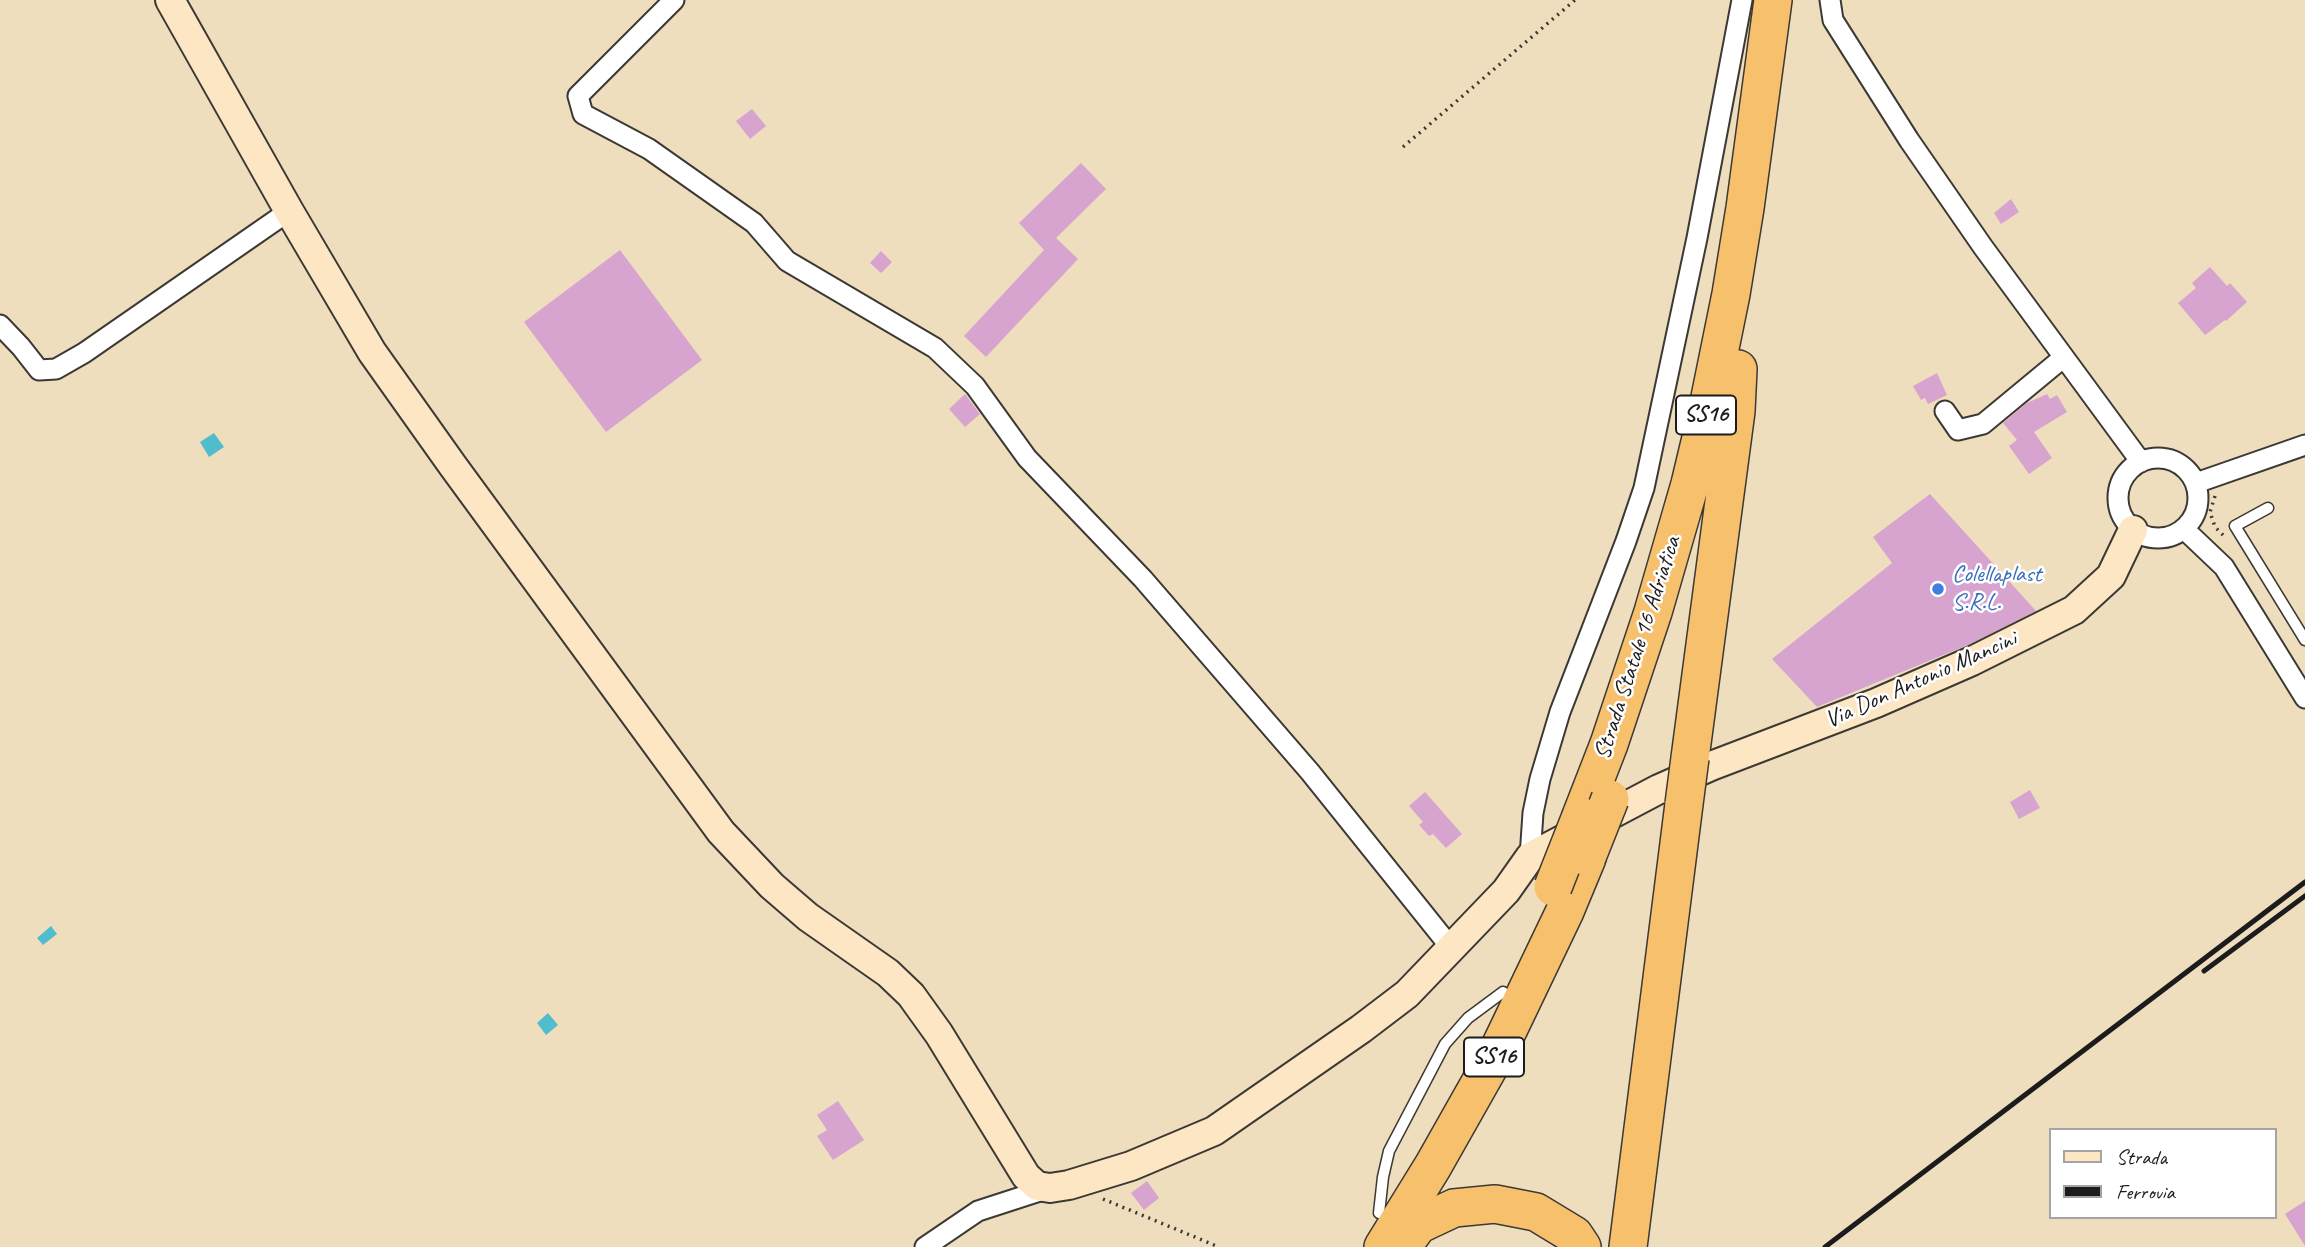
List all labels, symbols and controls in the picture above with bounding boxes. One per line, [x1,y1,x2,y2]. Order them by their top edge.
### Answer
road number: SS16 [1676,396,1736,434]
street label: Strada Statale 16 Adriatica [1588,533,1688,763]
place label: Colellaplast S.R.L. [1952,561,2041,617]
marker: Colellaplast S.R.L. [1930,581,1946,597]
street label: Via Don Antonio Mancini [1821,625,2021,735]
road number: SS16 [1464,1038,1524,1076]
legend [2050,1128,2277,1219]
text: Strada [2116,1144,2167,1170]
text: Ferrovia [2116,1179,2175,1205]

